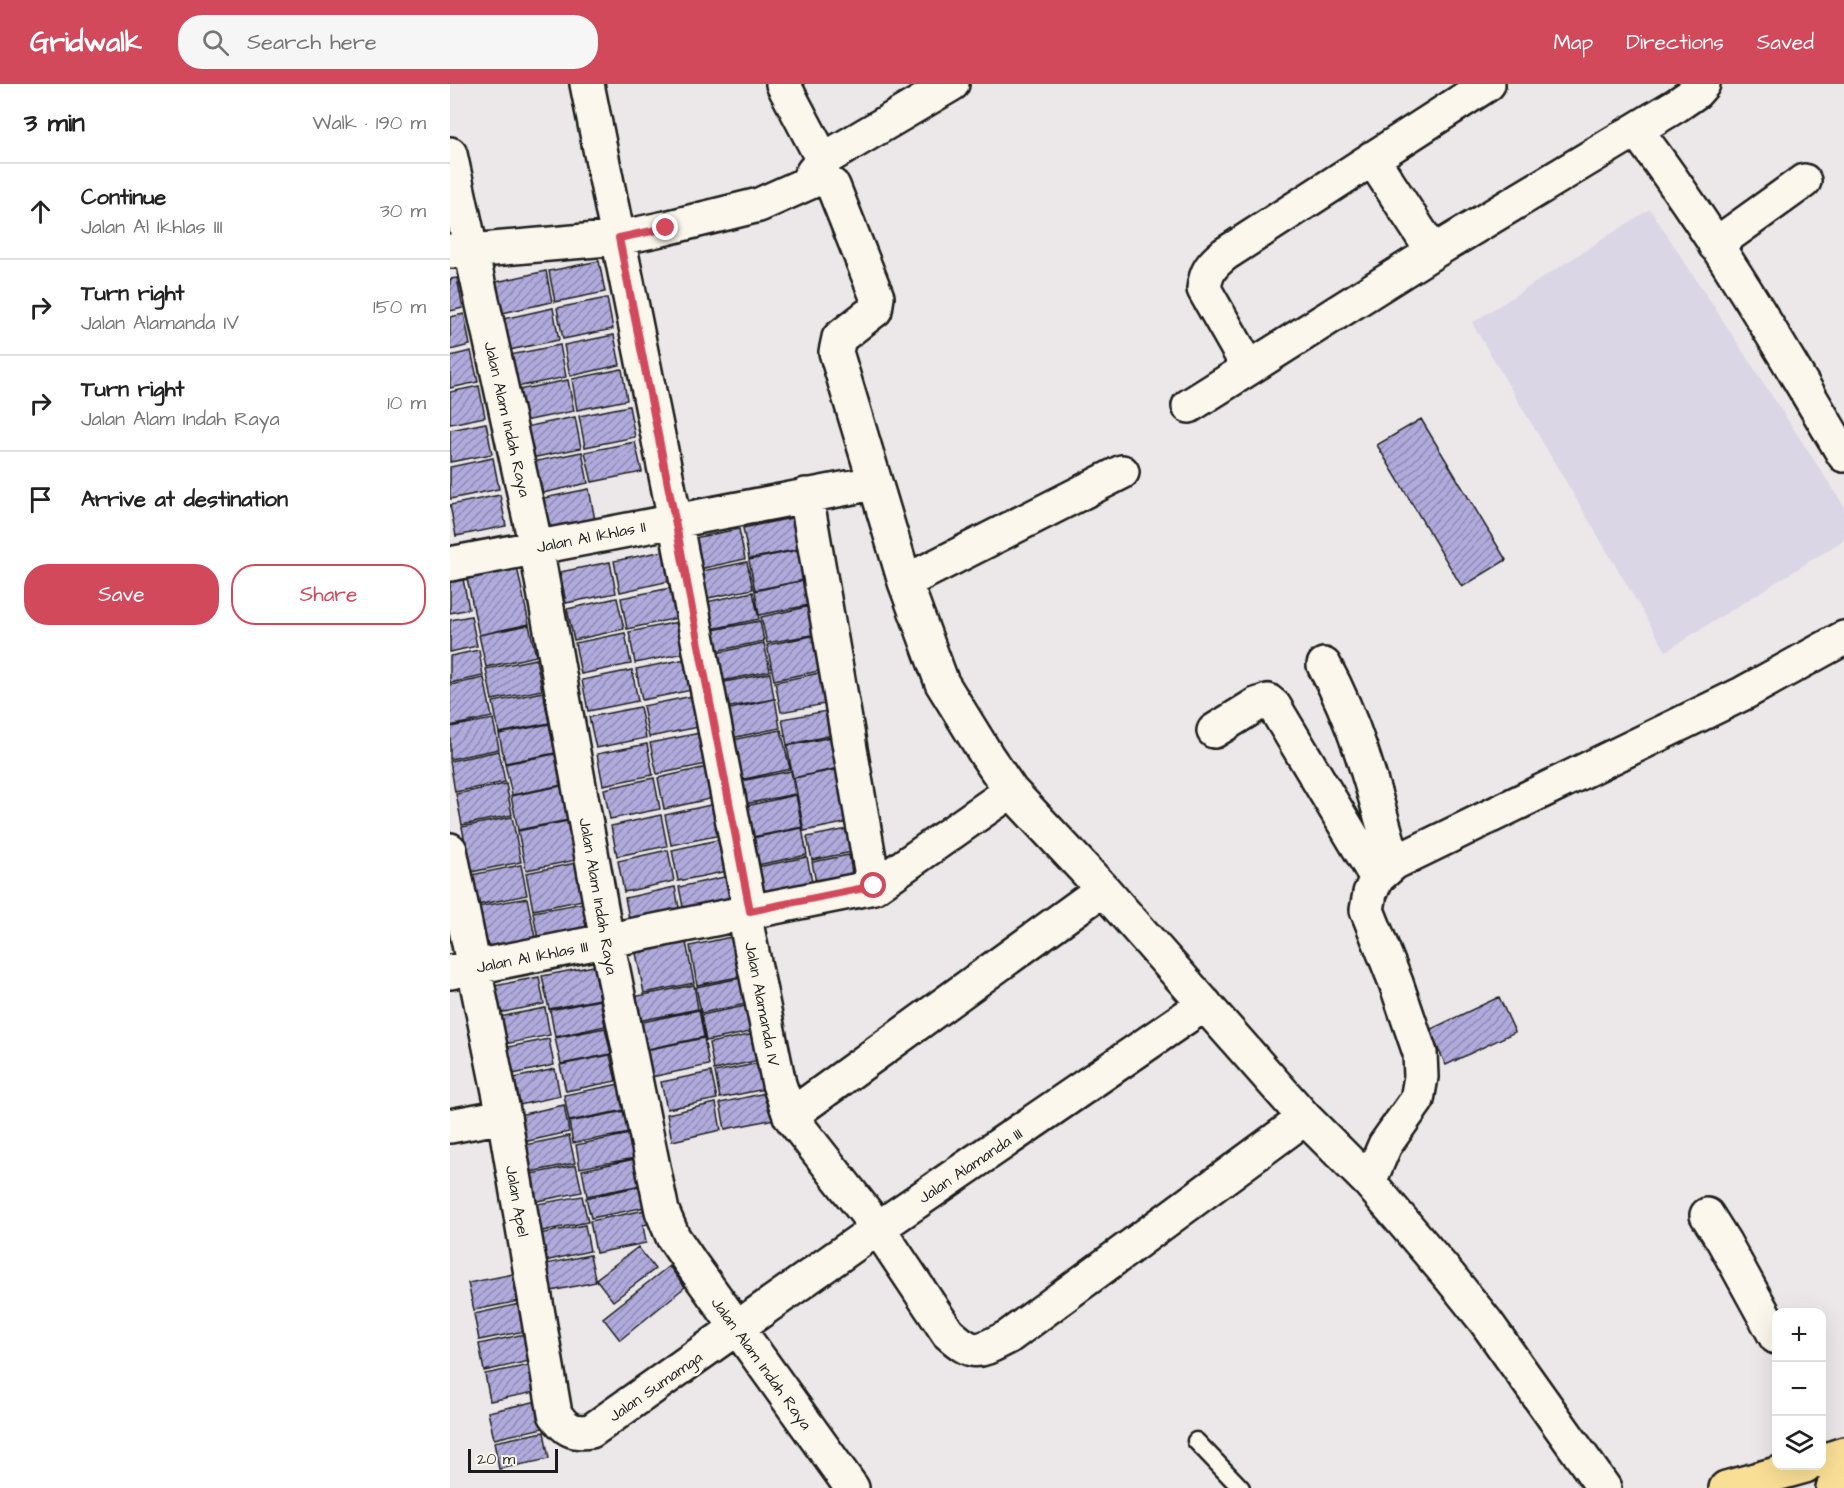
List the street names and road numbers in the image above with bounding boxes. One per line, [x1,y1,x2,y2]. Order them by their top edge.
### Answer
street label: Jalan Alam Indah Raya [477,339,536,499]
street label: Jalan Al Ikhlas II [535,516,648,558]
street label: Jalan Alam Indah Raya [572,816,623,977]
street label: Jalan Al Ikhlas III [474,935,590,979]
street label: Jalan Alamanda IV [739,940,785,1068]
street label: Jalan Alamanda III [914,1123,1027,1209]
street label: Jalan Apel [500,1164,534,1239]
street label: Jalan Alam Indah Raya [705,1293,817,1435]
street label: Jalan Sumamga [604,1346,707,1428]

